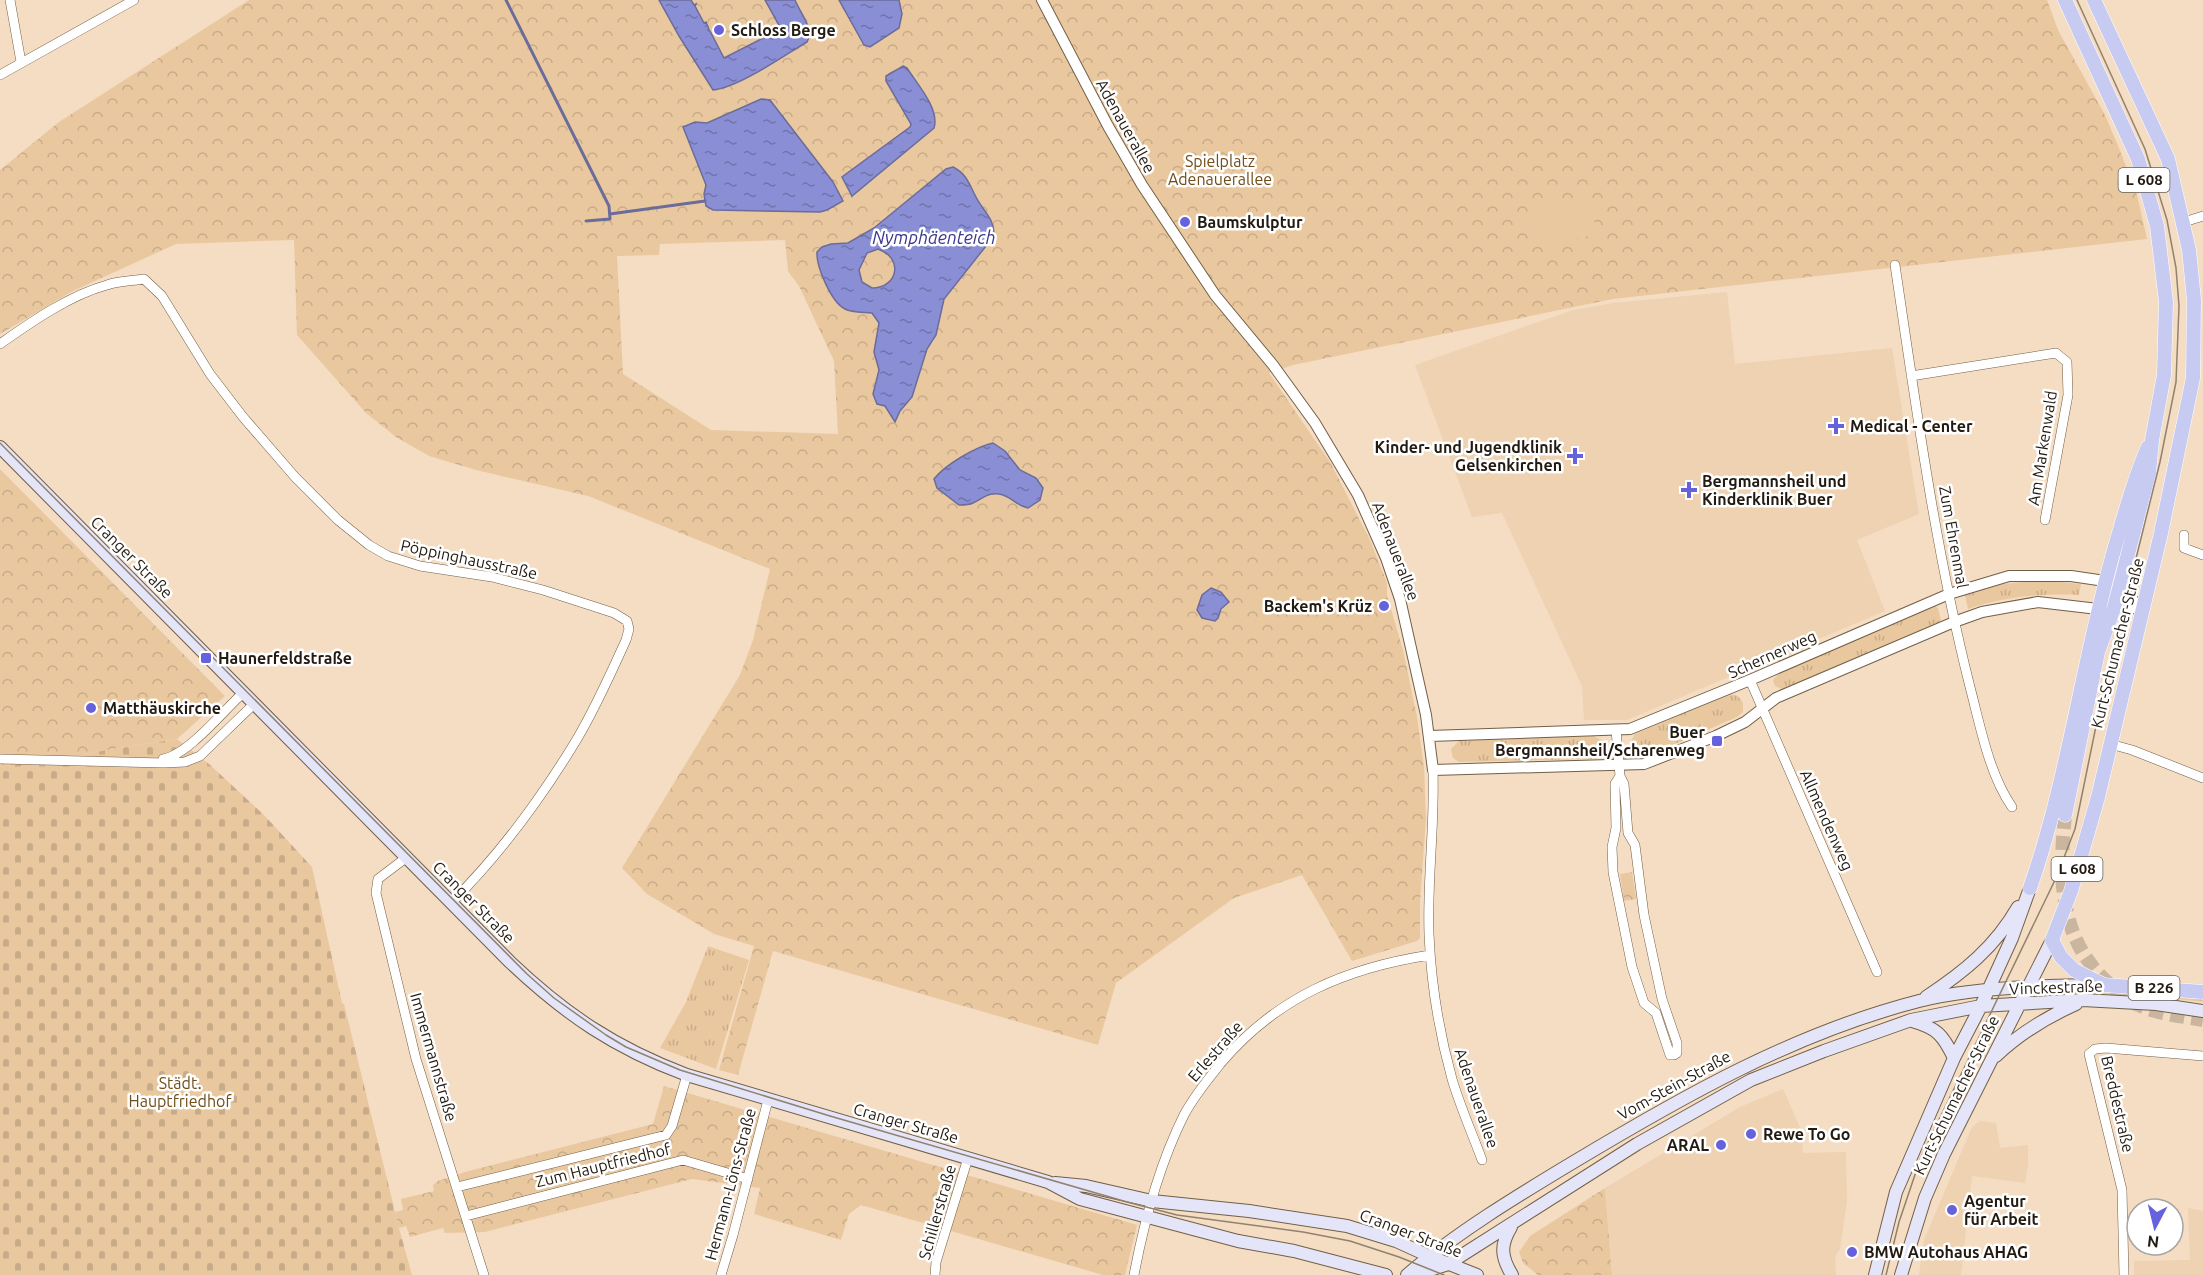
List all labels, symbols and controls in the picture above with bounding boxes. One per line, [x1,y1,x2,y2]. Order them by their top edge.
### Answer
place label: Schloss Berge [731,21,836,39]
marker: Schloss Berge [712,23,726,37]
street label: Adenauerallee [1093,76,1159,176]
park label: Spielplatz Adenauerallee [1168,152,1272,188]
road number: L 608 [2118,168,2170,192]
place label: Baumskulptur [1197,213,1303,231]
marker: Baumskulptur [1178,215,1192,229]
water label: Nymphäenteich [872,227,996,247]
street label: Am Markenwald [2024,389,2060,507]
marker: Medical - Center [1827,417,1845,435]
place label: Medical - Center [1850,417,1973,435]
place label: Kinder- und Jugendklinik Gelsenkirchen [1375,438,1562,474]
marker: Kinder- und Jugendklinik Gelsenkirchen [1566,447,1584,465]
place label: Bergmannsheil und Kinderklinik Buer [1702,472,1846,508]
marker: Bergmannsheil und Kinderklinik Buer [1680,481,1698,499]
street label: Zum Ehrenmal [1936,484,1972,590]
street label: Adenauerallee [1369,499,1423,603]
street label: Cranger Straße [87,512,177,602]
street label: Pöppinghausstraße [399,536,539,582]
street label: Kurt-Schumacher-Straße [2087,556,2147,730]
place label: Backem's Krüz [1264,597,1372,615]
marker: Backem's Krüz [1377,599,1391,613]
street label: Schernerweg [1725,627,1819,681]
place label: Haunerfeldstraße [218,649,352,667]
marker: Haunerfeldstraße [199,651,213,665]
place label: Matthäuskirche [103,699,221,717]
marker: Matthäuskirche [84,701,98,715]
place label: Buer Bergmannsheil/Scharenweg [1495,723,1705,759]
marker: Buer Bergmannsheil/Scharenweg [1710,734,1724,748]
street label: Allmendenweg [1797,767,1857,873]
street label: Cranger Straße [429,857,519,947]
road number: L 608 [2052,857,2102,881]
street label: Vinckestraße [2009,976,2103,998]
road number: B 226 [2128,976,2180,1000]
street label: Immermannstraße [407,991,461,1123]
street label: Kurt-Schumacher-Straße [1910,1013,2002,1177]
street label: Erlestraße [1184,1017,1246,1085]
street label: Adenauerallee [1452,1046,1502,1150]
street label: Vom-Stein-Straße [1615,1047,1733,1123]
street label: Breddestraße [2098,1054,2138,1154]
park label: Städt. Hauptfriedhof [129,1074,232,1110]
street label: Cranger Straße [851,1099,961,1147]
street label: Hermann-Löns-Straße [701,1106,759,1262]
place label: Rewe To Go [1763,1125,1850,1143]
marker: Rewe To Go [1744,1127,1758,1141]
place label: ARAL [1667,1136,1709,1154]
marker: ARAL [1714,1138,1728,1152]
street label: Zum Hauptfriedhof [534,1139,673,1190]
street label: Schillerstraße [915,1162,959,1262]
place label: Agentur für Arbeit [1964,1192,2038,1228]
north arrow [2125,1197,2185,1257]
marker: Agentur für Arbeit [1945,1203,1959,1217]
street label: Cranger Straße [1357,1205,1465,1261]
text: N [2146,1232,2160,1252]
place label: BMW Autohaus AHAG [1864,1243,2028,1261]
marker: BMW Autohaus AHAG [1845,1245,1859,1259]

